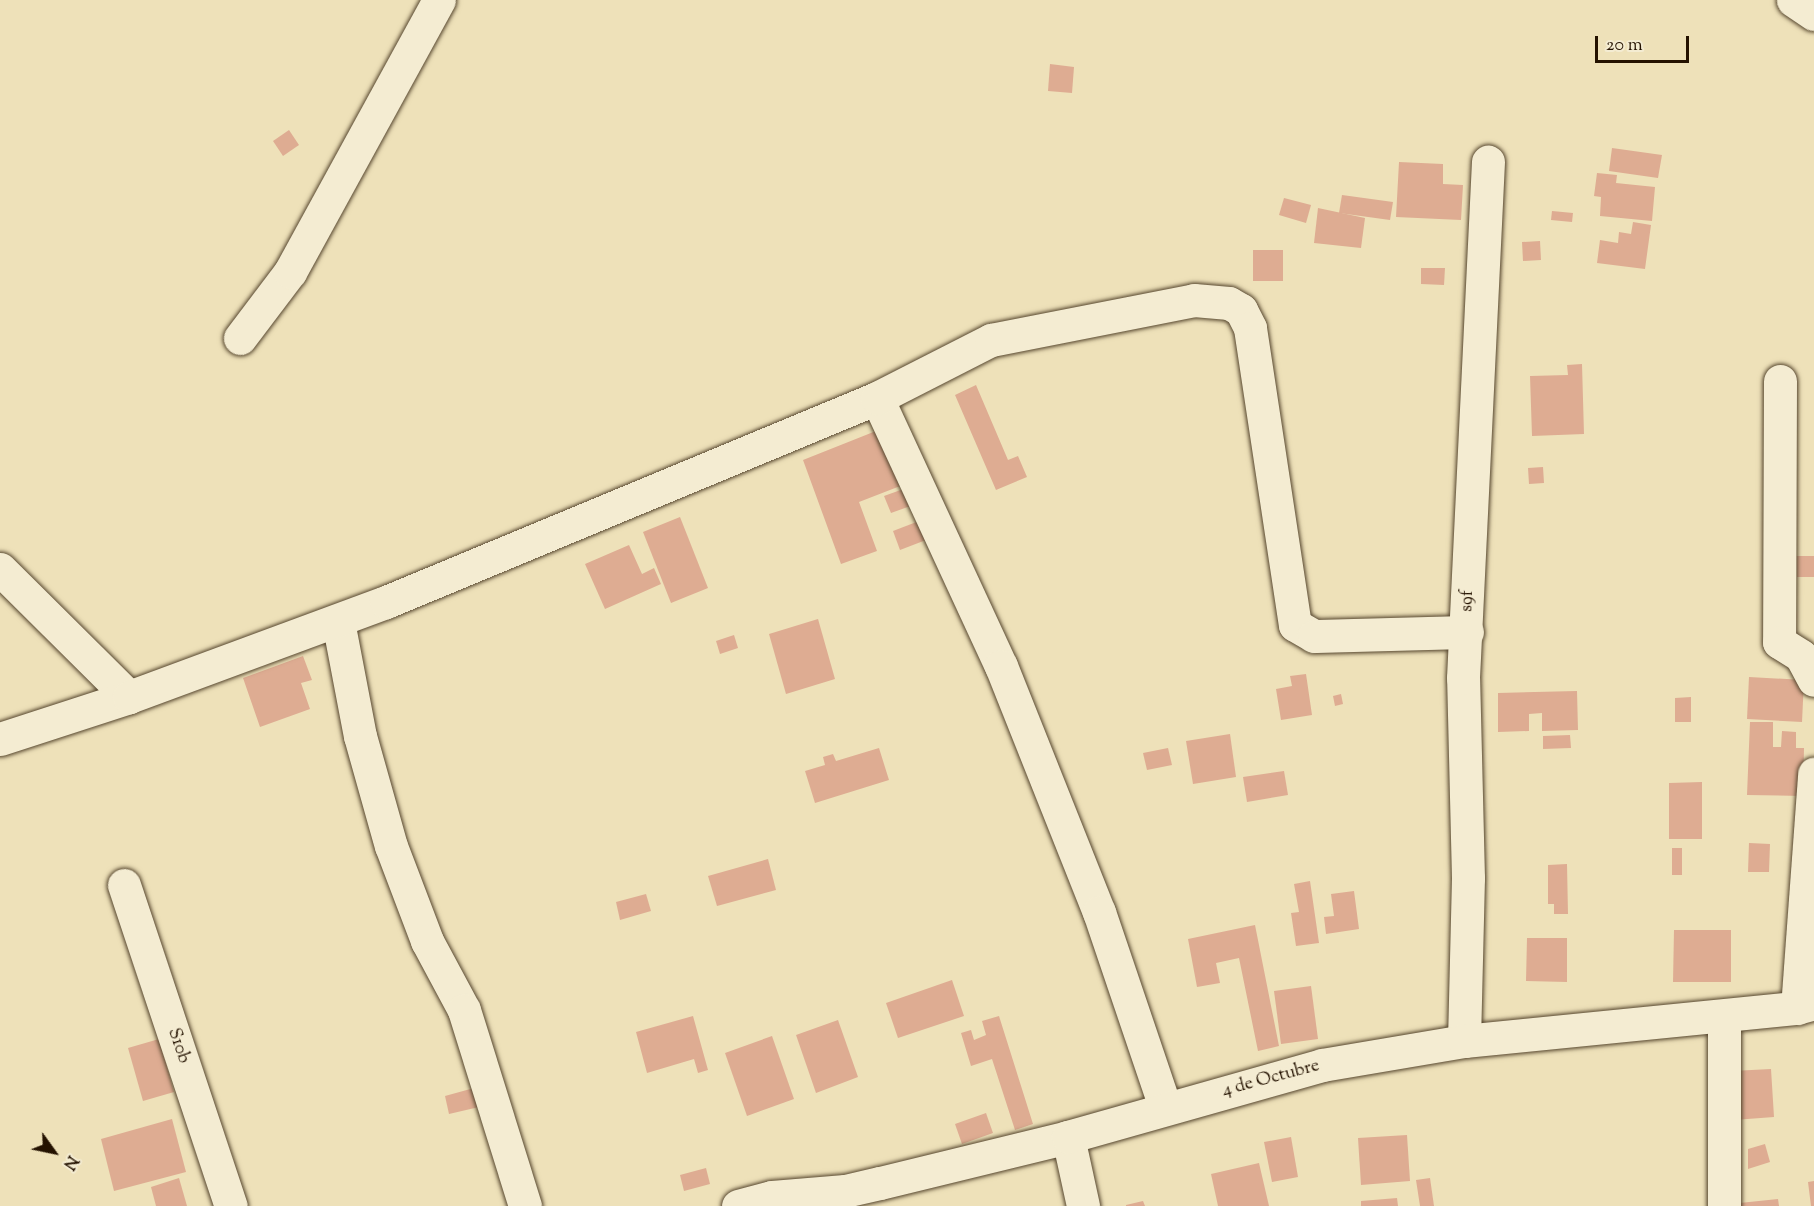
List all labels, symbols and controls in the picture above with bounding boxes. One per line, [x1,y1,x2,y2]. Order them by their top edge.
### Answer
scale bar [1598,24,1692,62]
text: 20 m [1606,33,1643,59]
street label: s9f [1457,590,1479,612]
street label: S10b [162,1026,194,1066]
street label: 4 de Octubre [1220,1056,1322,1102]
north arrow [24,1122,84,1182]
text: N [56,1150,83,1174]

